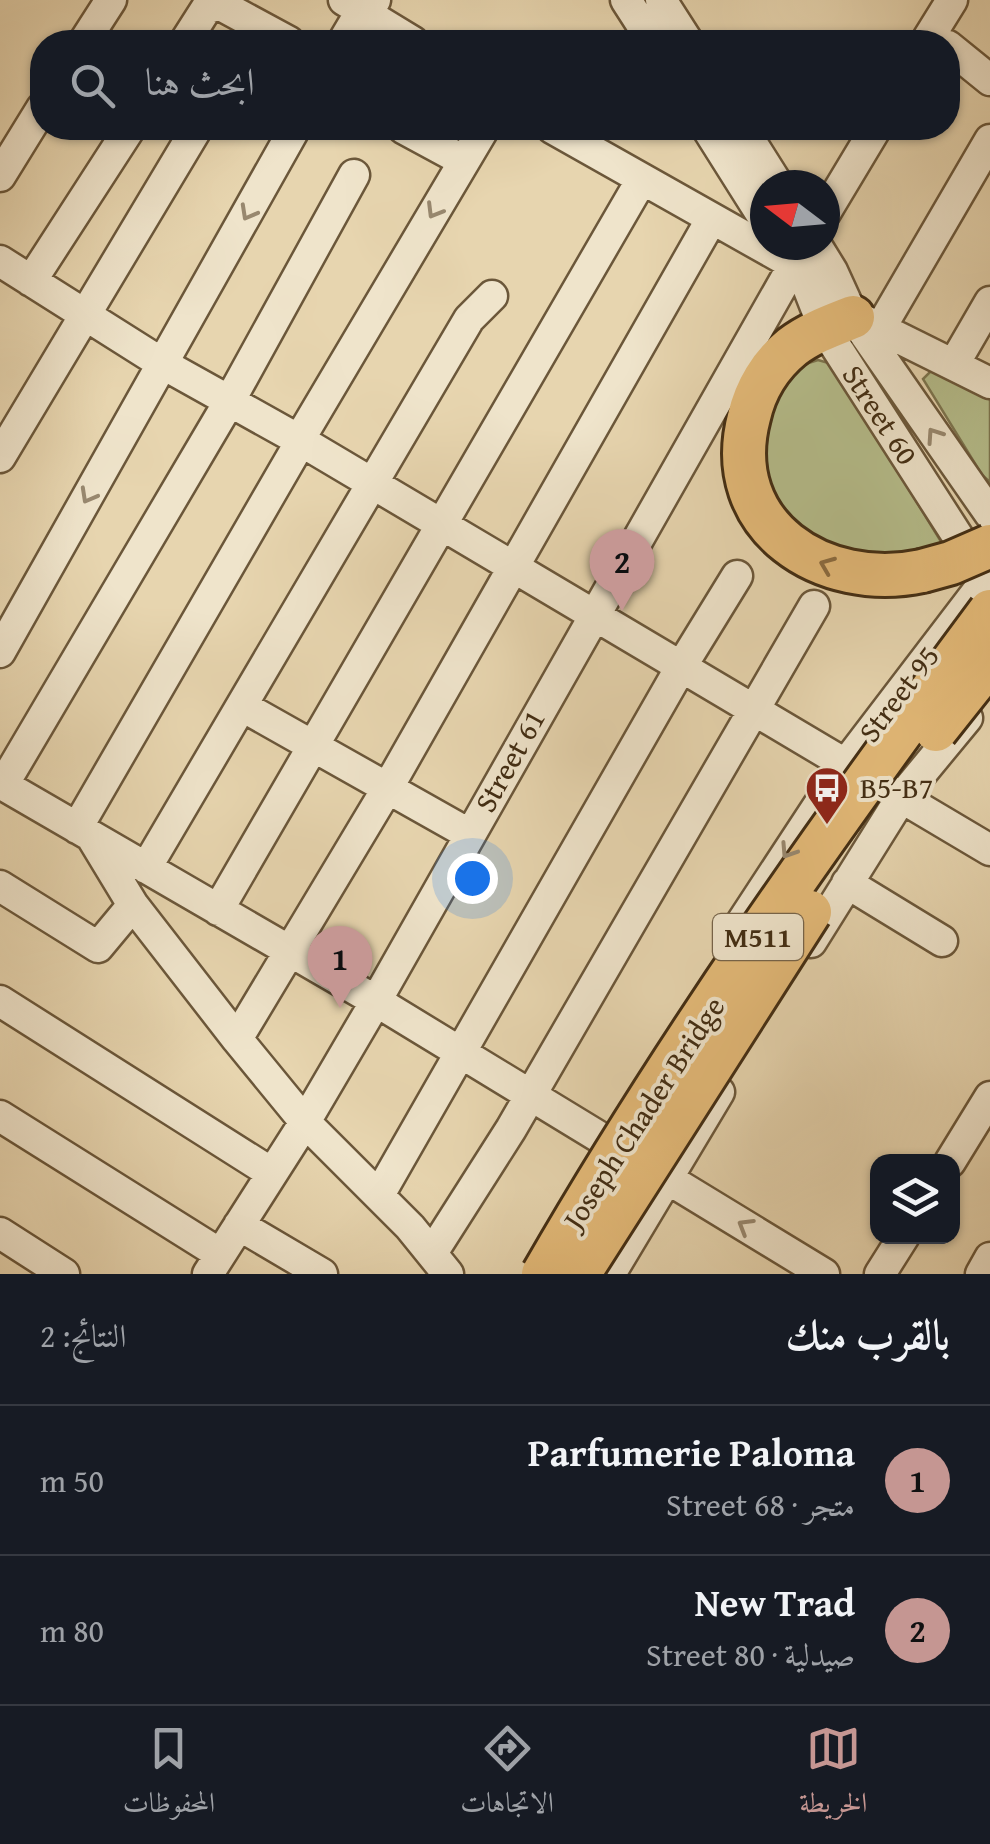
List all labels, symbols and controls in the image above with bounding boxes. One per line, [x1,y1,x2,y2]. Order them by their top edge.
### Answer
search box [30,30,960,140]
text: ابحث هنا [145,53,255,109]
icon: search [65,58,120,113]
north arrow [750,170,840,260]
one-way arrow [427,201,446,219]
one-way arrow [240,202,260,220]
street label: Street 60 [832,356,930,473]
one-way arrow [928,428,946,447]
one-way arrow [81,485,101,503]
pin: 2 [590,528,654,611]
one-way arrow [819,556,836,576]
street label: Street 95 [847,636,949,751]
street label: Street 61 [463,701,555,820]
bus stop icon: B5-B7 [804,765,850,826]
place label: B5-B7 [860,765,933,809]
one-way arrow [782,841,801,859]
your location [447,853,498,904]
road number: M511 [713,914,803,960]
pin: 1 [308,926,372,1008]
street label: Joseph Chader Bridge [549,987,735,1241]
map controls [870,1154,960,1244]
button: layers [870,1154,960,1244]
one-way arrow [738,1219,756,1238]
text: بالقرب منك [786,1303,950,1364]
text: النتائج: 2 [40,1312,126,1359]
text: Parfumerie Paloma [528,1424,855,1480]
text: 50 m [40,1457,104,1504]
text: 1 [909,1457,926,1504]
text: متجر · Street 68 [666,1481,855,1528]
text: New Trad [694,1574,855,1630]
text: 80 m [40,1607,104,1654]
text: 2 [909,1607,926,1654]
text: صيدلية · Street 80 [646,1631,855,1678]
tab: المحفوظات [123,1721,215,1830]
tab: الاتجاهات [460,1721,554,1830]
tab: الخريطة [799,1721,867,1830]

